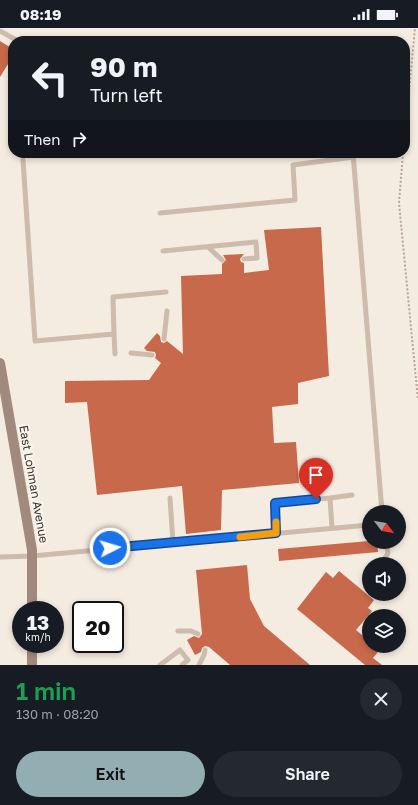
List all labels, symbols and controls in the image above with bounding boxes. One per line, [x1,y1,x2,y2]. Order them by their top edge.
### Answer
text: 08:19 [20,5,61,23]
text: 90 m [90,50,157,83]
icon: left [24,52,76,104]
text: Turn left [90,84,163,106]
icon: right [68,128,90,150]
text: Then [24,130,60,148]
street label: East Lohman Avenue [16,424,52,544]
pin [299,458,333,499]
icon: arrive [305,464,327,486]
north arrow [362,505,406,549]
map controls [362,505,406,653]
position arrow [89,527,131,569]
button: sound [362,557,406,601]
speed limit sign: 20 [72,601,124,653]
button: layers [362,609,406,653]
text: 13 [27,610,49,634]
text: km/h [25,631,51,643]
text: 1 min [16,676,76,705]
button: close [360,678,402,720]
text: 130 m · 08:20 [16,706,99,722]
button: Exit [16,751,205,797]
button: Share [213,751,402,797]

